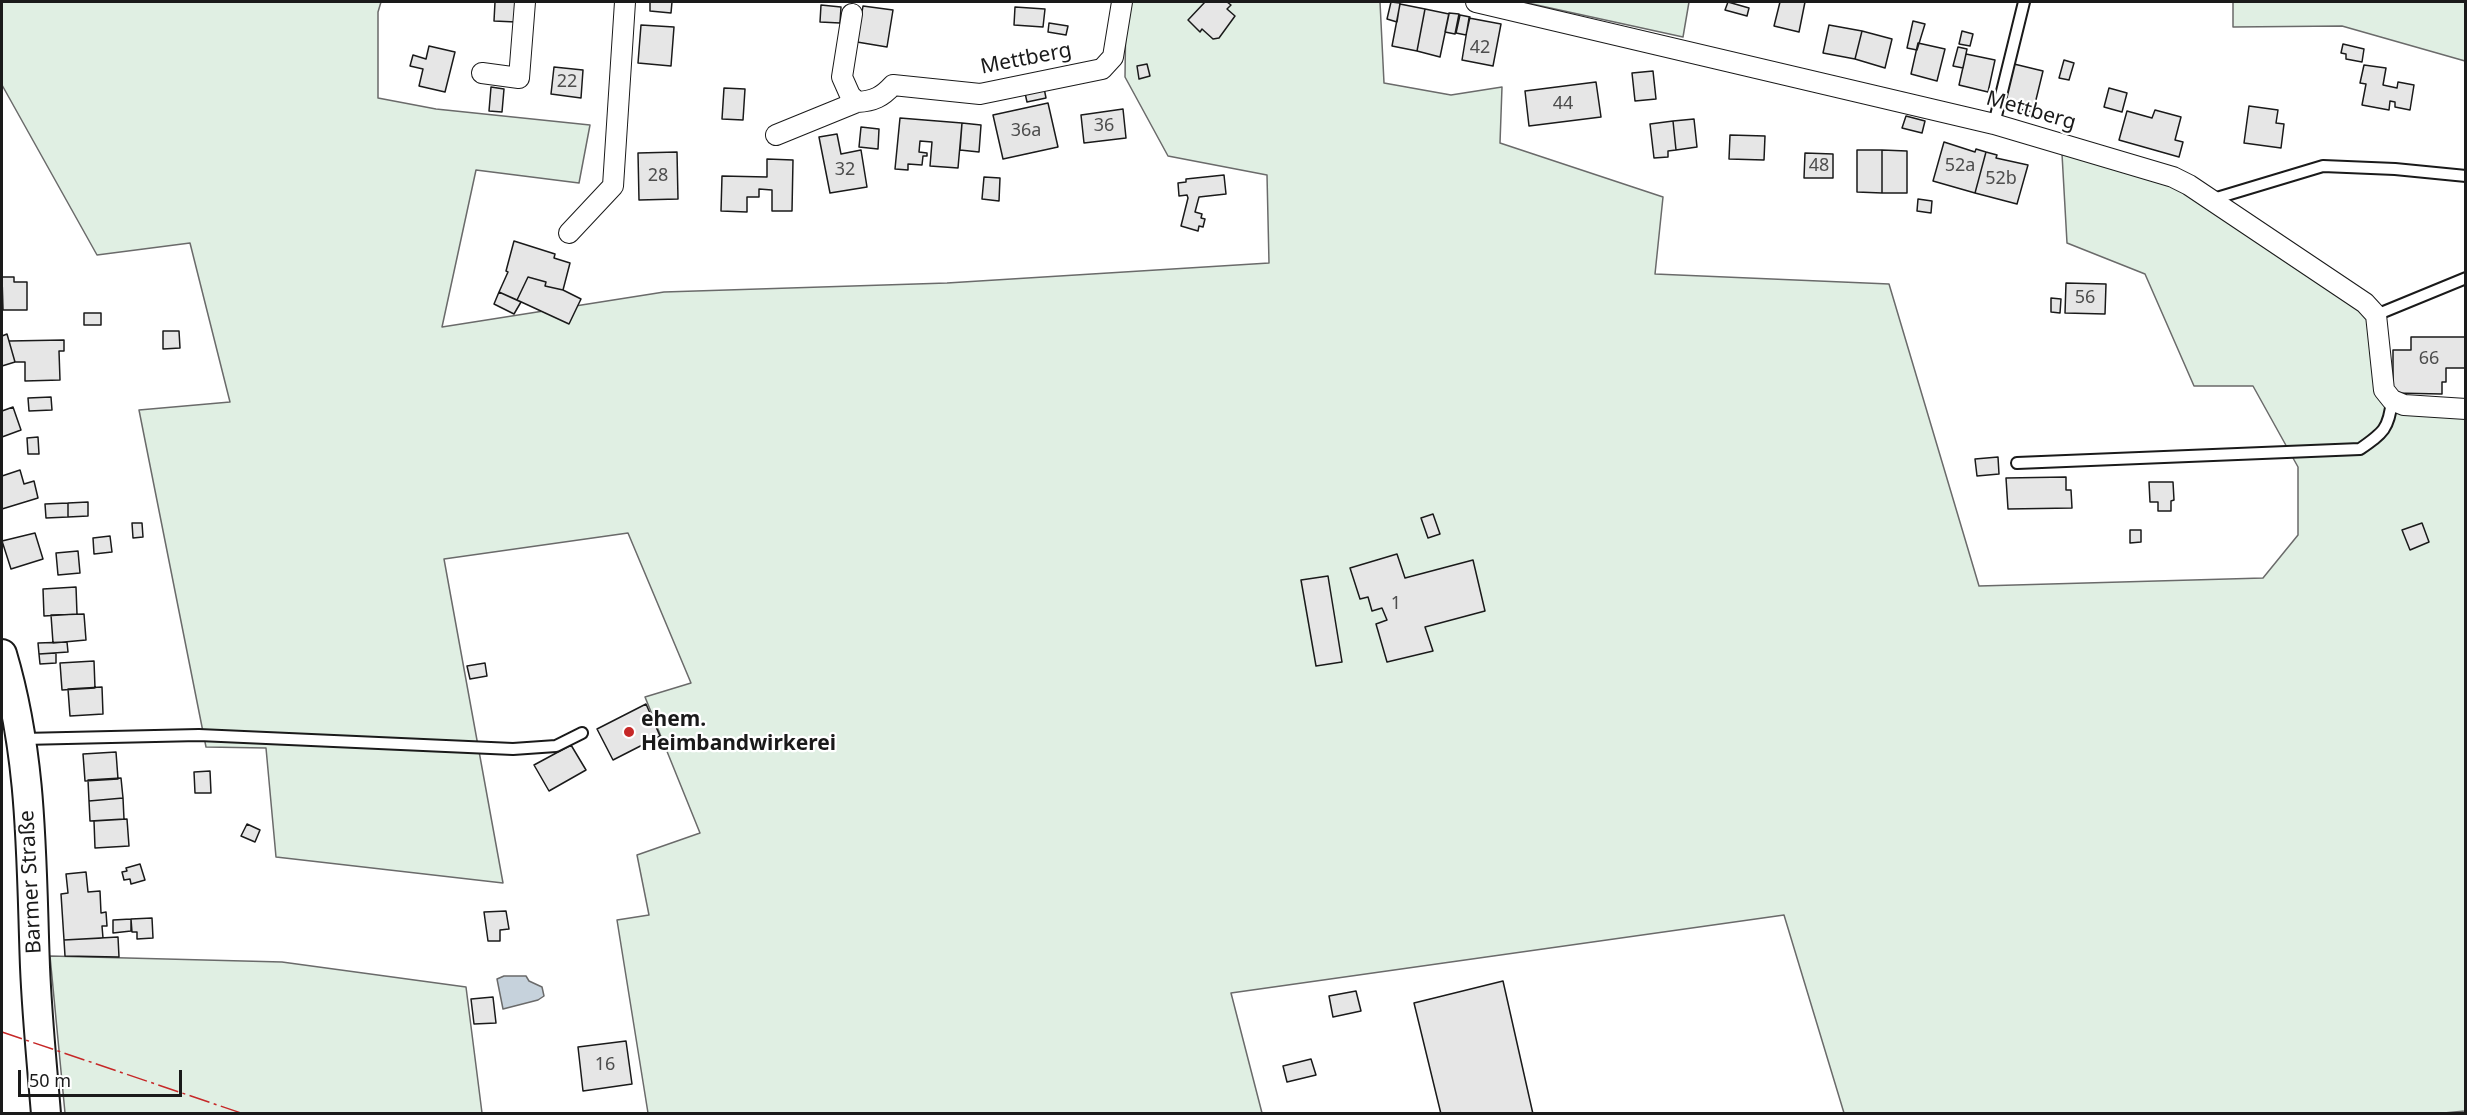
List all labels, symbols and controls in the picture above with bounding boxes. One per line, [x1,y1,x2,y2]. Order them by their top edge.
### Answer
house number: 42 [1470,37,1490,59]
street label: Mettberg [978,38,1074,80]
house number: 22 [557,71,577,93]
street label: Mettberg [1983,86,2079,136]
house number: 44 [1553,93,1573,115]
house number: 36 [1094,115,1114,137]
house number: 36a [1011,120,1041,142]
house number: 48 [1809,155,1829,177]
house number: 52a [1945,155,1975,177]
house number: 32 [835,159,855,181]
house number: 28 [648,165,668,187]
house number: 52b [1985,168,2017,190]
house number: 56 [2075,287,2095,309]
house number: 66 [2419,348,2439,370]
house number: 1 [1391,593,1401,615]
place label: ehem. Heimbandwirkerei [641,707,836,757]
marker: ehem. Heimbandwirkerei [622,725,636,739]
street label: Barmer Straße [15,809,47,955]
house number: 16 [595,1054,615,1076]
scale bar [21,1058,184,1096]
text: 50 m [29,1068,71,1092]

